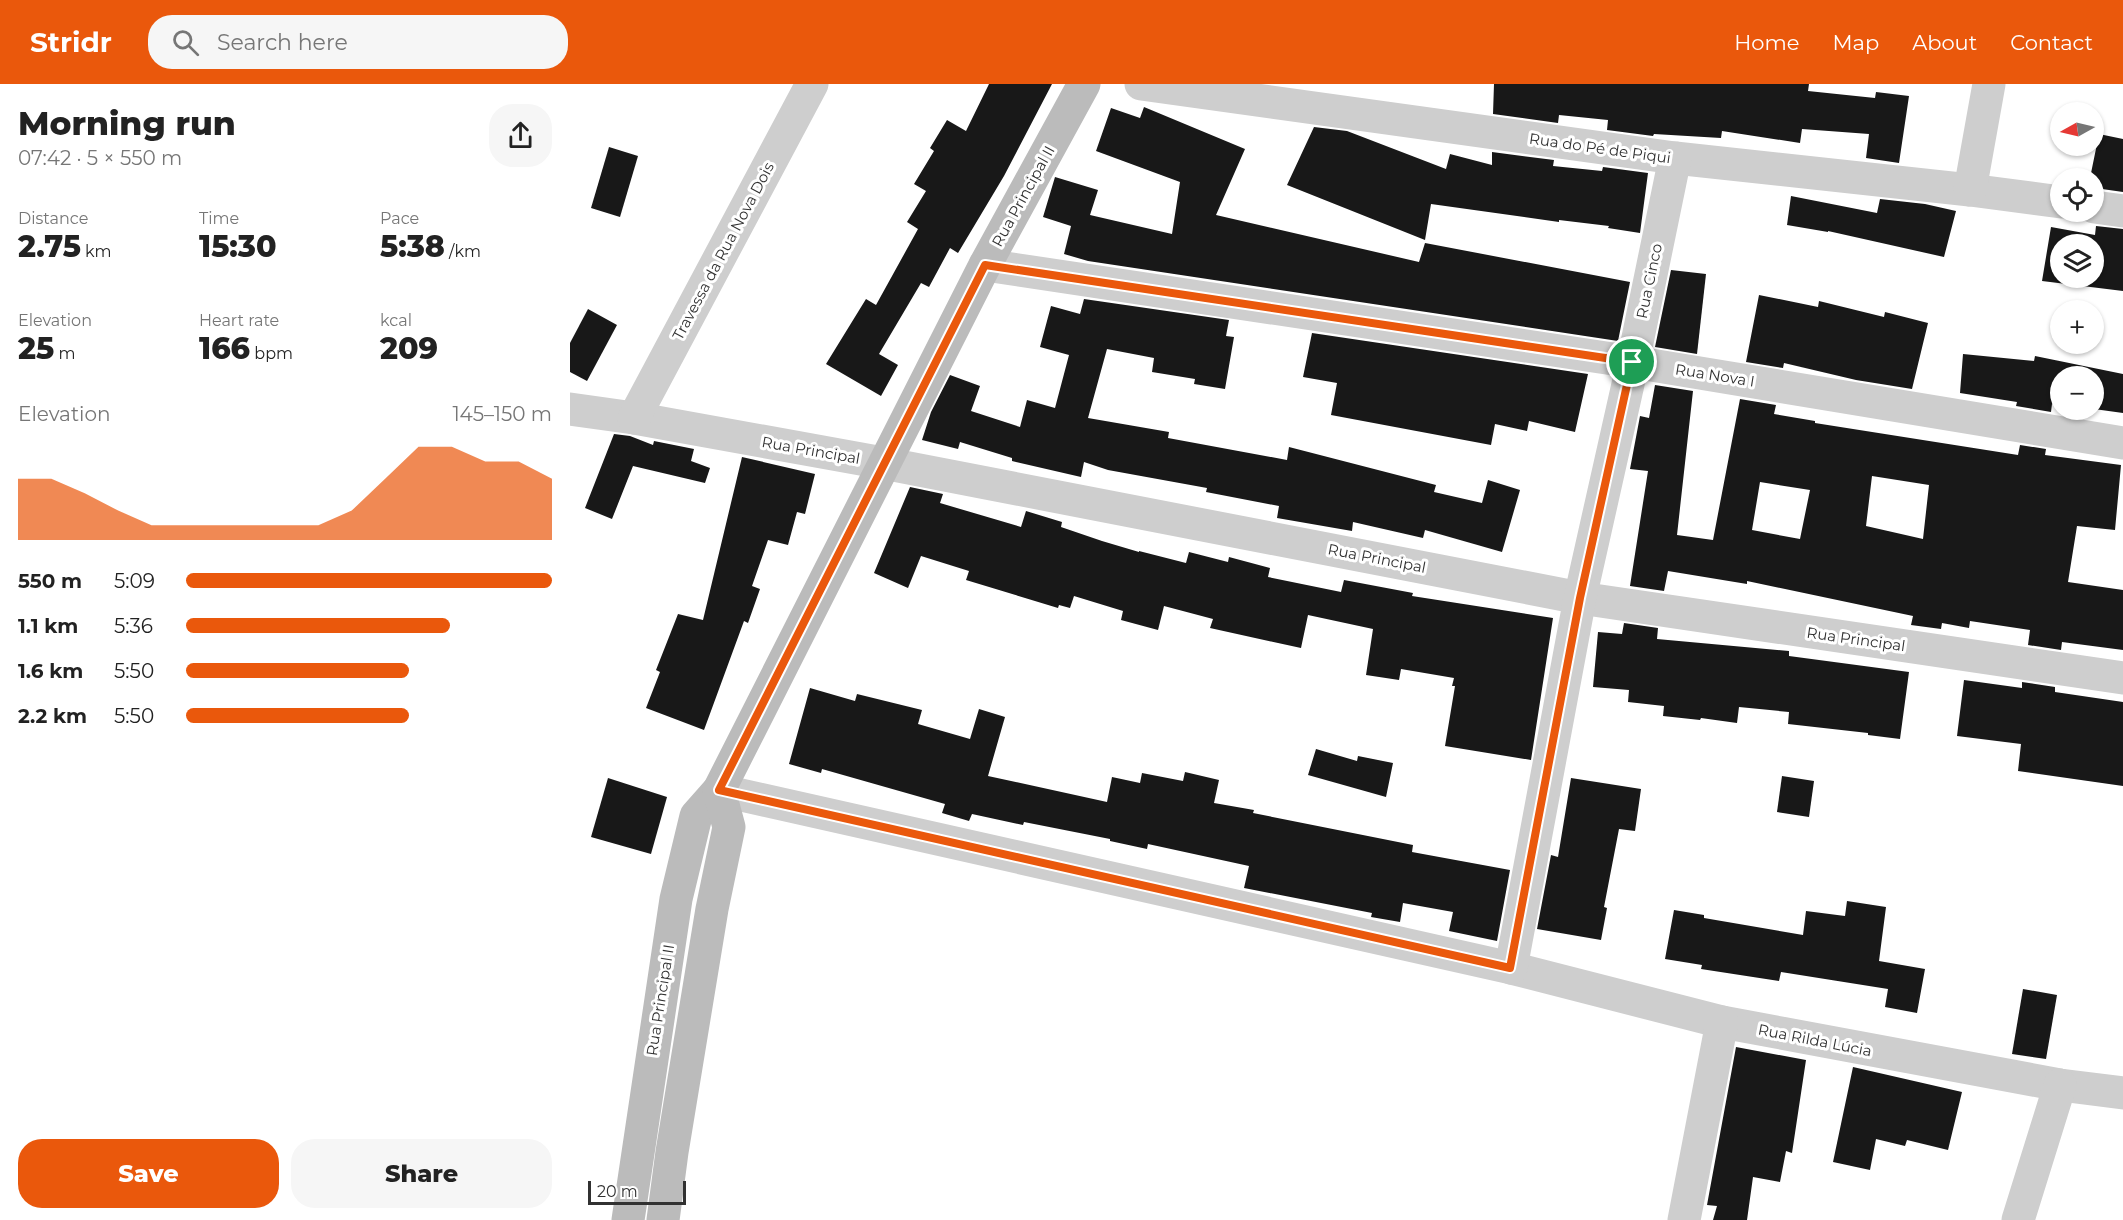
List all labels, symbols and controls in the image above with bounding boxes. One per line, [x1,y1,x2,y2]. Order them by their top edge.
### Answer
search box [148,15,568,69]
text: Stridr [30,25,112,59]
icon: search [169,26,202,59]
text: Search here [217,29,348,56]
text: Home [1734,30,1799,55]
text: Map [1832,30,1879,55]
text: About [1912,30,1977,55]
text: Contact [2010,30,2093,55]
north arrow [2050,102,2104,156]
map controls [2050,102,2104,420]
text: Morning run [18,103,236,143]
button: share [489,104,552,167]
street label: Rua do Pé de Piqui [1528,129,1672,167]
street label: Rua Principal II [987,142,1059,250]
text: 07:42 · 5 × 550 m [18,146,182,170]
street label: Travessa da Rua Nova Dois [668,159,778,343]
button: locate [2050,168,2104,222]
text: Distance [18,209,88,228]
text: Time [199,209,239,228]
text: Pace [380,209,419,228]
text: 2.75 [18,228,81,265]
text: 15:30 [199,228,277,265]
text: 5:38 [380,228,445,265]
button: layers [2050,234,2104,288]
text: km [81,242,112,261]
text: /km [445,242,481,261]
street label: Rua Cinco [1632,242,1666,320]
button: + [2050,300,2104,354]
text: Elevation [18,311,92,330]
text: Heart rate [199,311,279,330]
text: kcal [380,311,412,330]
text: 25 [18,330,54,367]
text: 166 [199,330,250,367]
text: 209 [380,330,438,367]
pin [1606,336,1657,387]
text: m [54,344,75,363]
text: bpm [250,344,293,363]
icon: arrive [1615,345,1648,378]
street label: Rua Nova I [1674,359,1756,391]
button: − [2050,366,2104,420]
text: Elevation [18,402,110,426]
text: 145–150 m [452,402,552,426]
street label: Rua Principal [760,432,862,468]
street label: Rua Principal [1326,539,1428,577]
text: 550 m [18,569,82,593]
text: 5:09 [114,569,155,593]
text: 1.1 km [18,614,78,638]
text: 5:36 [114,614,153,638]
street label: Rua Principal [1805,623,1907,655]
text: 1.6 km [18,659,83,683]
text: 5:50 [114,659,154,683]
text: 2.2 km [18,704,87,728]
text: 5:50 [114,704,154,728]
street label: Rua Principal II [642,943,678,1057]
street label: Rua Rilda Lúcia [1756,1020,1874,1060]
button: Save [18,1139,279,1208]
button: Share [291,1139,552,1208]
scale bar [588,1178,686,1206]
text: 20 m [597,1182,638,1201]

